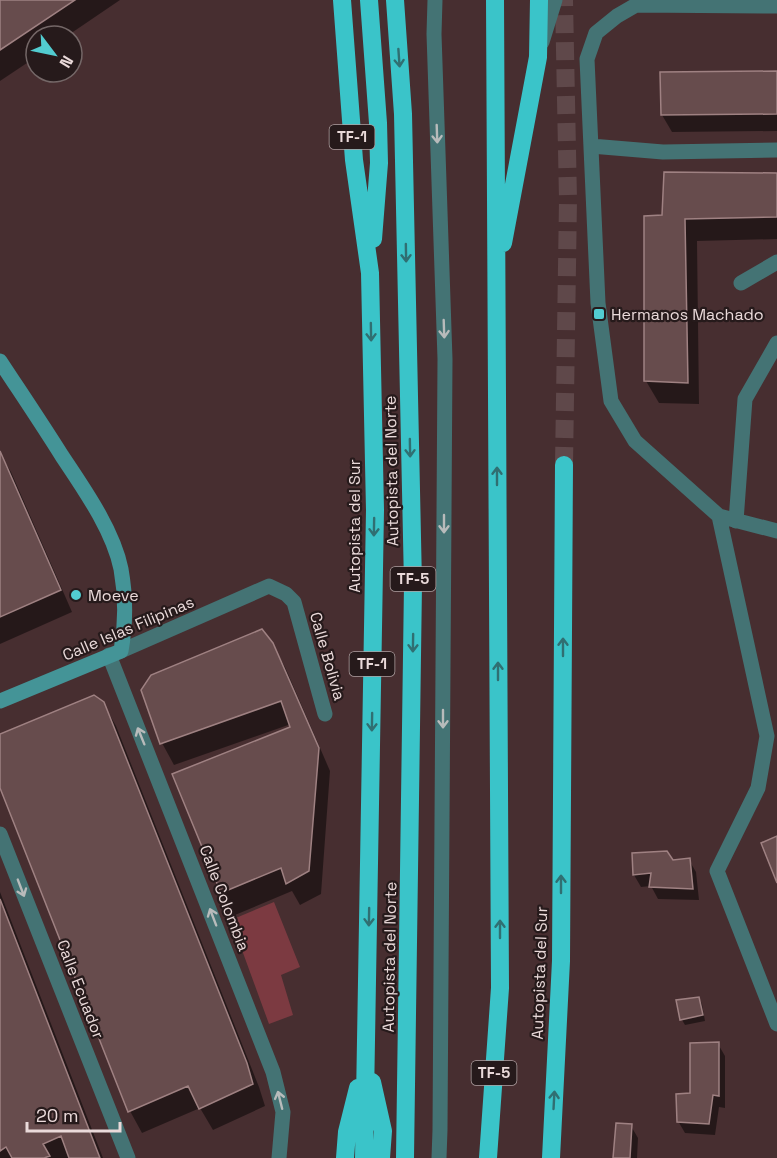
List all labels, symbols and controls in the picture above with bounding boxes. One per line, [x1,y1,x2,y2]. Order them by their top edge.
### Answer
north arrow [24,24,84,84]
one-way arrow [393,48,404,68]
text: N [55,52,78,72]
one-way arrow [432,124,443,144]
road number: TF-1 [330,125,374,149]
one-way arrow [400,243,412,263]
place label: Hermanos Machado [611,304,764,325]
marker: Hermanos Machado [592,307,606,321]
one-way arrow [438,319,450,339]
one-way arrow [365,321,377,341]
street label: Autopista del Norte [380,395,403,547]
one-way arrow [405,438,416,458]
street label: Autopista del Sur [344,459,365,593]
one-way arrow [491,467,503,487]
one-way arrow [438,514,450,534]
one-way arrow [369,516,380,536]
road number: TF-5 [390,567,436,591]
place label: Moeve [88,585,139,606]
marker: Moeve [69,588,83,602]
street label: Calle Islas Filipinas [59,591,197,666]
street label: Calle Bolivia [305,610,350,703]
one-way arrow [407,633,419,653]
one-way arrow [557,637,569,657]
road number: TF-1 [350,652,394,676]
one-way arrow [492,662,504,682]
one-way arrow [437,709,449,729]
one-way arrow [366,711,377,731]
one-way arrow [135,727,146,746]
street label: Calle Colombia [195,842,254,954]
one-way arrow [555,874,567,894]
one-way arrow [17,878,28,897]
street label: Autopista del Norte [378,881,401,1033]
one-way arrow [363,906,374,926]
street label: Autopista del Sur [527,906,552,1040]
one-way arrow [207,908,218,927]
one-way arrow [494,920,506,940]
street label: Calle Ecuador [52,937,109,1042]
road number: TF-5 [472,1061,516,1085]
one-way arrow [549,1090,560,1110]
one-way arrow [273,1091,285,1110]
scale bar [27,1095,120,1133]
text: 20 m [36,1104,79,1127]

